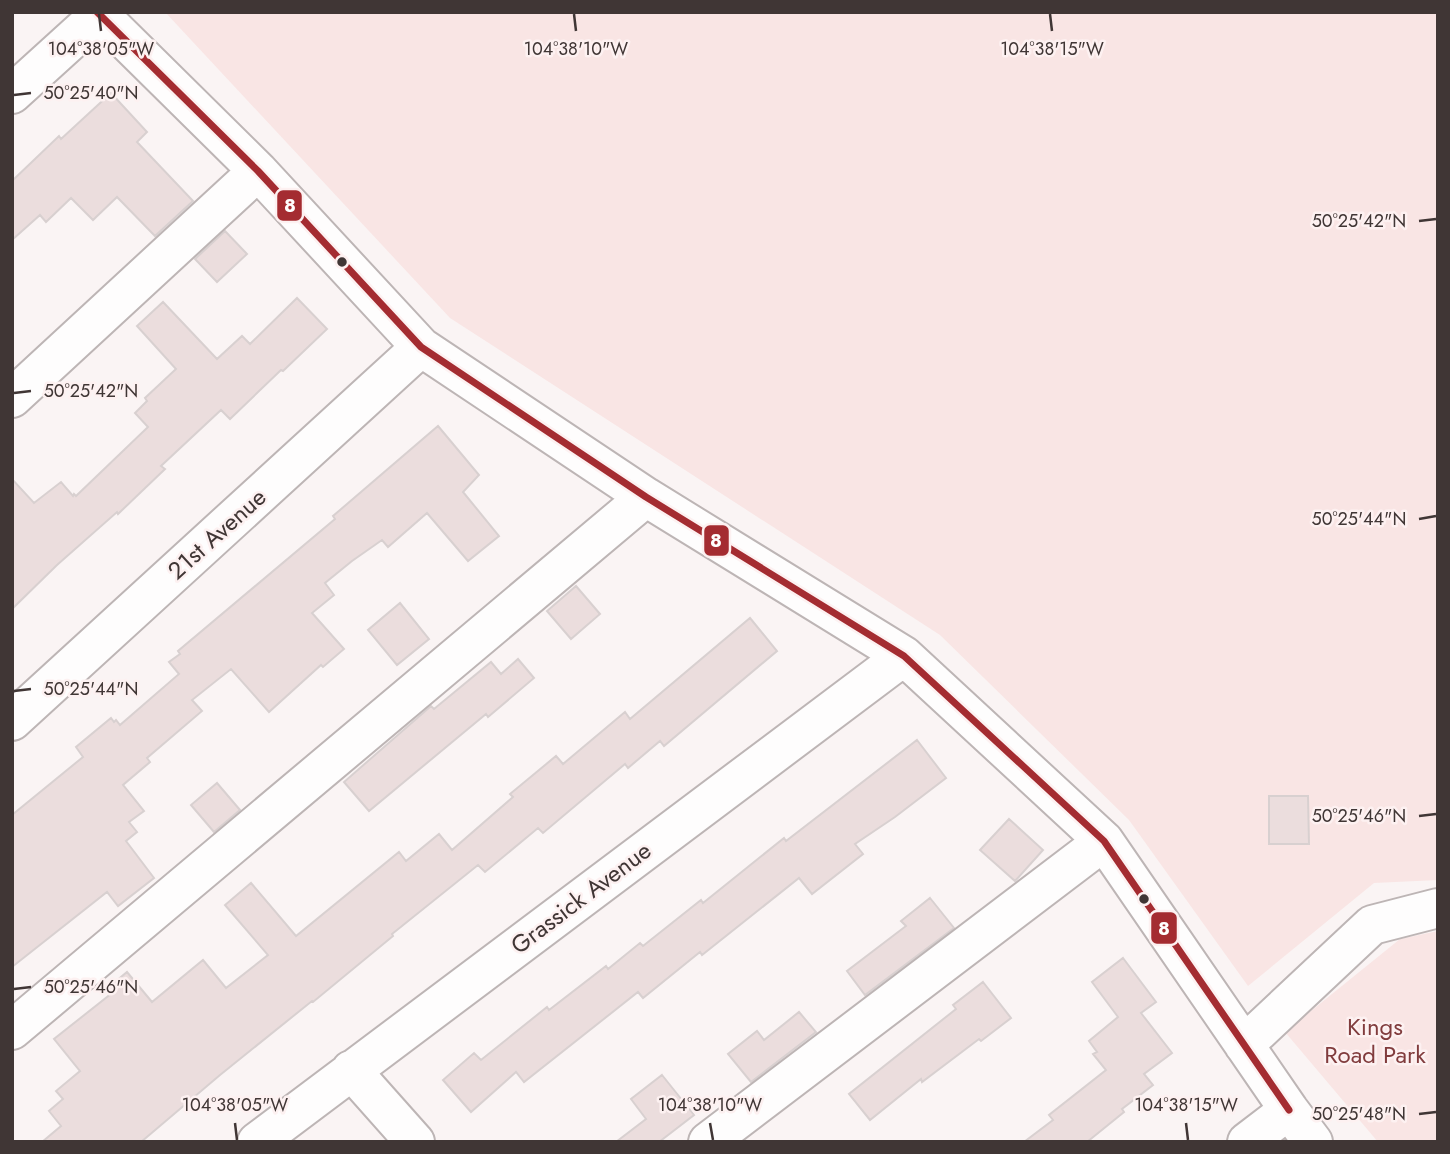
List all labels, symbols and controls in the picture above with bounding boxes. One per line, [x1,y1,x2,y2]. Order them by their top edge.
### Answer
text: 104°38'05"W [48,36,154,62]
text: 104°38'10"W [524,36,628,62]
text: 104°38'15"W [1000,36,1104,62]
text: 50°25'40"N [43,80,139,106]
line badge: 8 [276,189,303,222]
text: 8 [284,192,296,219]
text: 50°25'42"N [1312,208,1406,234]
unlabelled marker [335,255,349,269]
text: 50°25'42"N [44,378,138,404]
street label: 21st Avenue [160,480,274,587]
text: 50°25'44"N [1312,506,1406,532]
line badge: 8 [703,524,730,557]
text: 8 [710,527,722,554]
text: 50°25'44"N [44,676,138,702]
text: 50°25'46"N [1312,803,1406,829]
street label: Grassick Avenue [503,833,658,962]
unlabelled marker [1137,892,1151,906]
line badge: 8 [1150,911,1178,945]
text: 8 [1158,915,1170,942]
text: 50°25'46"N [44,974,138,1000]
park label: Kings Road Park [1324,1009,1426,1072]
text: 104°38'05"W [182,1092,288,1118]
text: 104°38'10"W [658,1092,762,1118]
text: 104°38'15"W [1134,1092,1238,1118]
text: 50°25'48"N [1312,1101,1406,1127]

